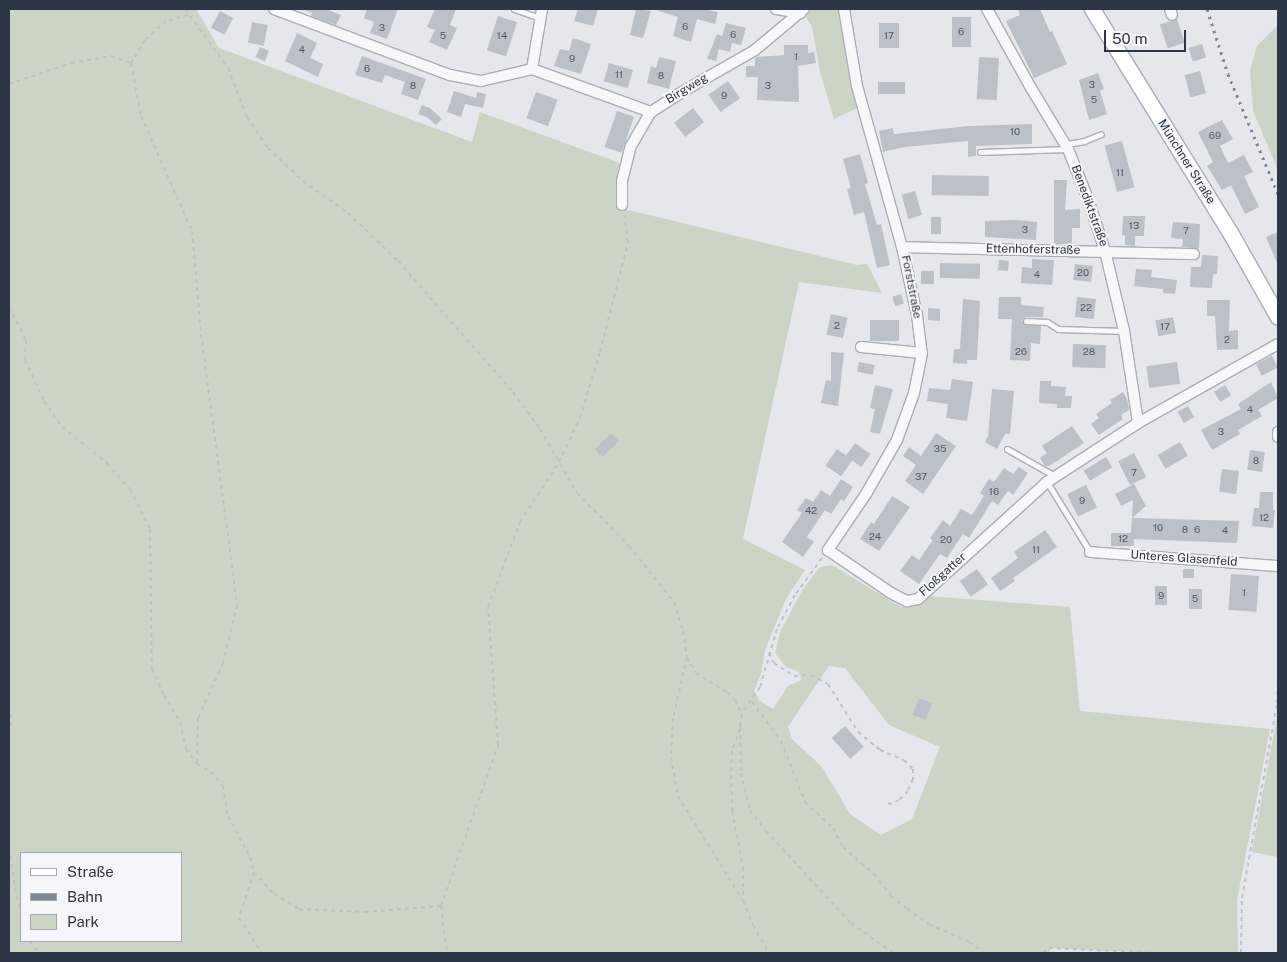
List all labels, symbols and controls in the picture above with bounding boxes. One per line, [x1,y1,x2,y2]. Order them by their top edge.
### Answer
scale bar [1107,20,1190,52]
house number: 6 [682,21,688,33]
house number: 3 [379,22,385,34]
house number: 6 [958,26,964,38]
house number: 6 [730,29,736,41]
house number: 5 [440,30,446,42]
house number: 14 [497,30,507,42]
house number: 17 [884,30,894,42]
text: 50 m [1112,30,1147,47]
house number: 4 [299,44,305,56]
house number: 1 [794,51,798,63]
house number: 9 [569,53,575,65]
house number: 6 [364,63,370,75]
house number: 11 [615,69,623,81]
house number: 8 [658,70,664,82]
street label: Birgweg [663,71,711,107]
house number: 3 [1089,79,1095,91]
house number: 8 [410,80,416,92]
house number: 3 [765,80,771,92]
house number: 9 [721,90,727,102]
house number: 5 [1091,94,1097,106]
street label: Münchner Straße [1154,117,1218,207]
house number: 10 [1010,126,1020,138]
house number: 69 [1209,130,1221,142]
street label: Benediktstraße [1068,163,1110,249]
house number: 11 [1116,167,1124,179]
house number: 13 [1129,220,1139,232]
house number: 3 [1022,224,1028,236]
house number: 7 [1183,225,1189,237]
street label: Ettenhoferstraße [986,242,1080,258]
street label: Forststraße [898,254,924,320]
house number: 20 [1077,267,1089,279]
house number: 4 [1034,269,1040,281]
house number: 22 [1080,302,1092,314]
house number: 2 [834,320,840,332]
house number: 17 [1160,321,1170,333]
house number: 2 [1224,334,1230,346]
house number: 26 [1015,346,1027,358]
house number: 28 [1083,346,1095,358]
house number: 4 [1247,404,1253,416]
house number: 3 [1218,426,1224,438]
house number: 35 [934,443,946,455]
house number: 8 [1253,455,1259,467]
house number: 7 [1131,467,1137,479]
house number: 37 [915,471,927,483]
house number: 16 [989,486,999,498]
house number: 9 [1079,495,1085,507]
house number: 42 [805,505,817,517]
house number: 12 [1259,512,1269,524]
house number: 10 [1153,522,1163,534]
house number: 8 [1182,524,1188,536]
house number: 6 [1194,524,1200,536]
house number: 4 [1222,525,1228,537]
house number: 24 [869,531,881,543]
house number: 12 [1118,533,1128,545]
house number: 20 [940,534,952,546]
house number: 11 [1032,544,1040,556]
street label: Unteres Glasenfeld [1130,548,1238,570]
street label: Floßgatter [917,550,969,600]
house number: 1 [1242,587,1246,599]
house number: 9 [1158,590,1164,602]
house number: 5 [1192,593,1198,605]
legend [20,852,182,942]
text: Straße [67,863,114,880]
text: Bahn [67,888,103,905]
text: Park [67,913,99,930]

